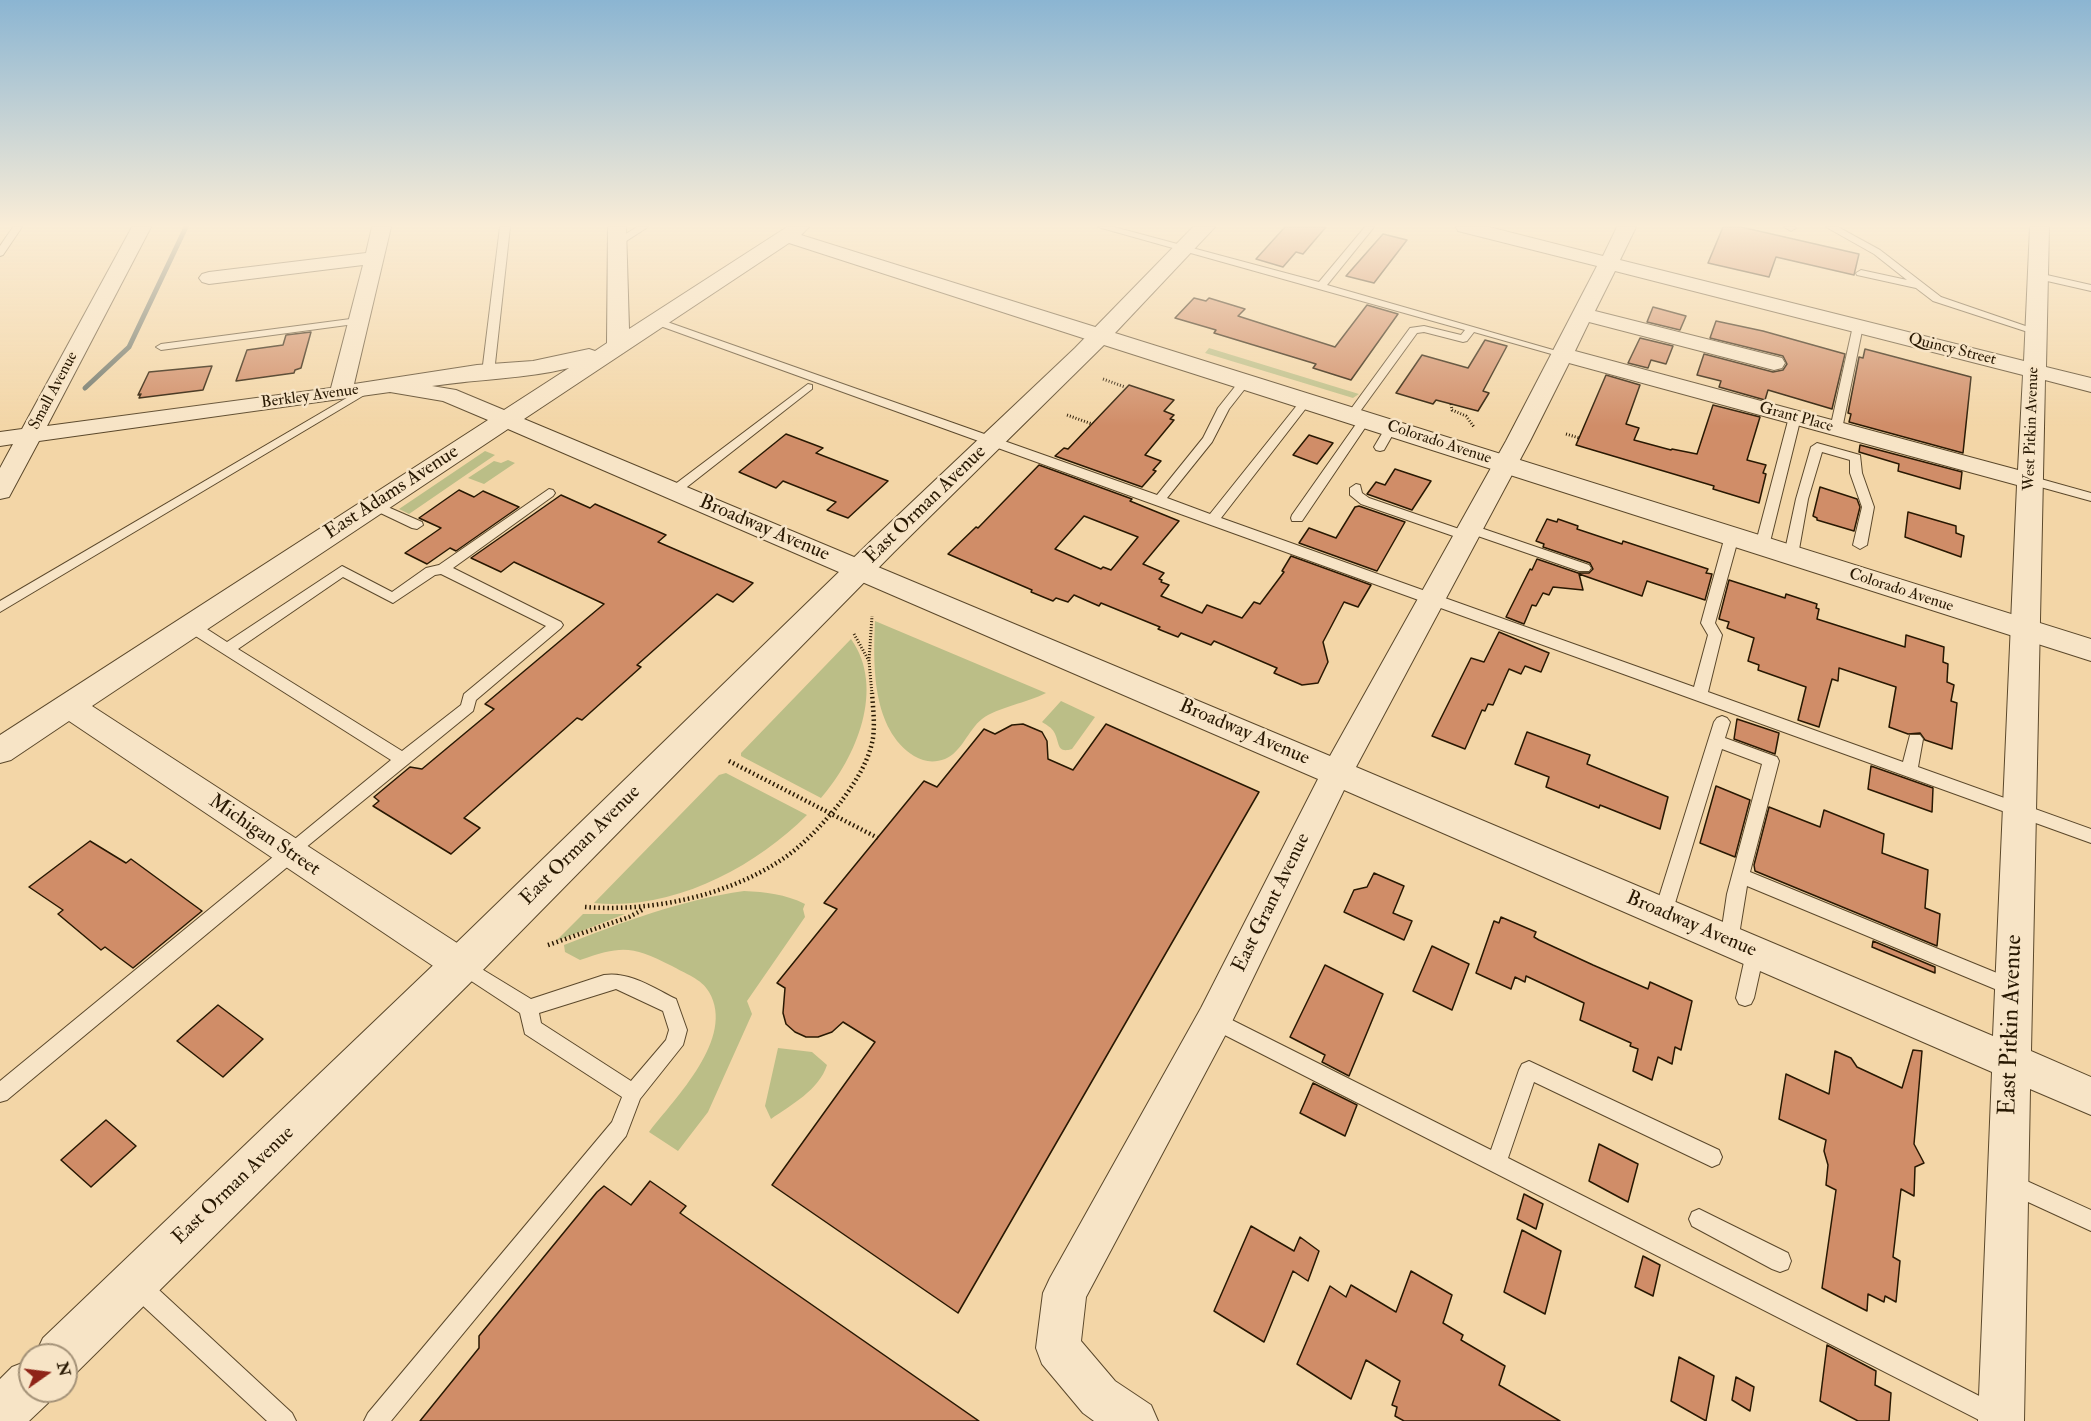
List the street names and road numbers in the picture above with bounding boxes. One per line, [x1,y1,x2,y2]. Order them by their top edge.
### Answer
street label: Quincy Street [1906,330,1998,370]
street label: Small Avenue [25,349,83,433]
street label: West Pitkin Avenue [2020,367,2044,491]
street label: Berkley Avenue [260,381,360,413]
street label: Grant Place [1757,399,1835,437]
street label: Colorado Avenue [1384,417,1494,469]
street label: East Adams Avenue [320,441,464,545]
street label: East Orman Avenue [860,441,992,569]
street label: Broadway Avenue [695,491,833,567]
street label: Colorado Avenue [1846,565,1956,617]
street label: Broadway Avenue [1175,695,1313,771]
street label: East Orman Avenue [516,781,646,911]
street label: Michigan Street [204,790,324,882]
street label: East Grant Avenue [1228,830,1316,976]
street label: Broadway Avenue [1622,887,1760,963]
street label: East Pitkin Avenue [1994,934,2030,1116]
street label: East Orman Avenue [168,1122,300,1250]

